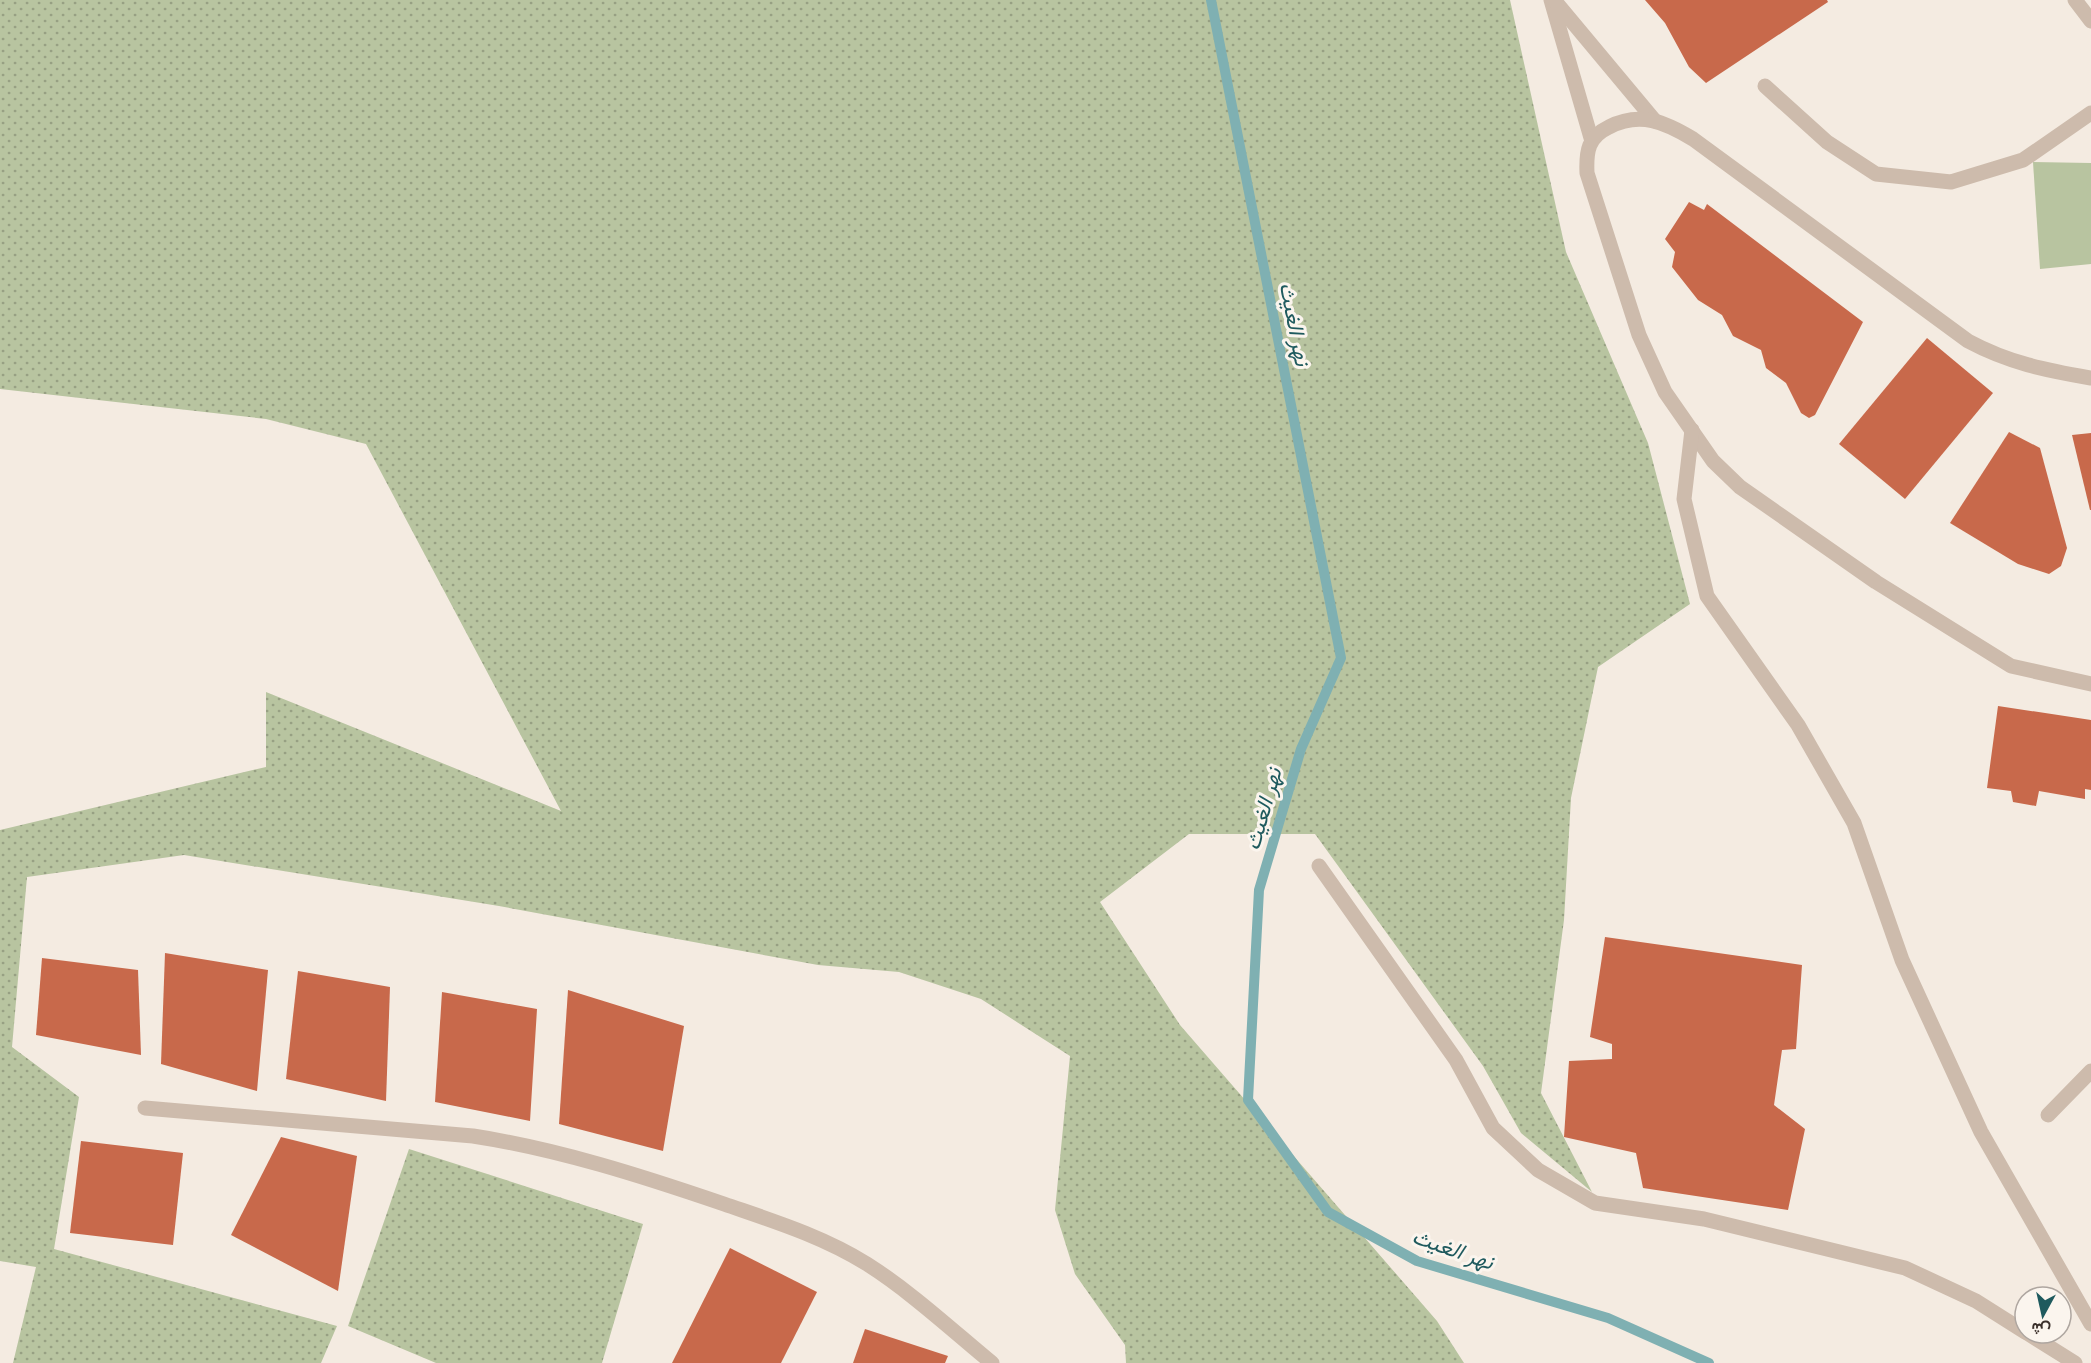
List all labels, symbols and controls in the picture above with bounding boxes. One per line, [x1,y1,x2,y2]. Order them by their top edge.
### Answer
water label: نهر الغيث [1274,280,1316,370]
water label: نهر الغيث [1239,763,1288,853]
water label: نهر الغيث [1409,1223,1499,1276]
north arrow [2013,1285,2073,1345]
text: ش [2030,1319,2052,1339]

